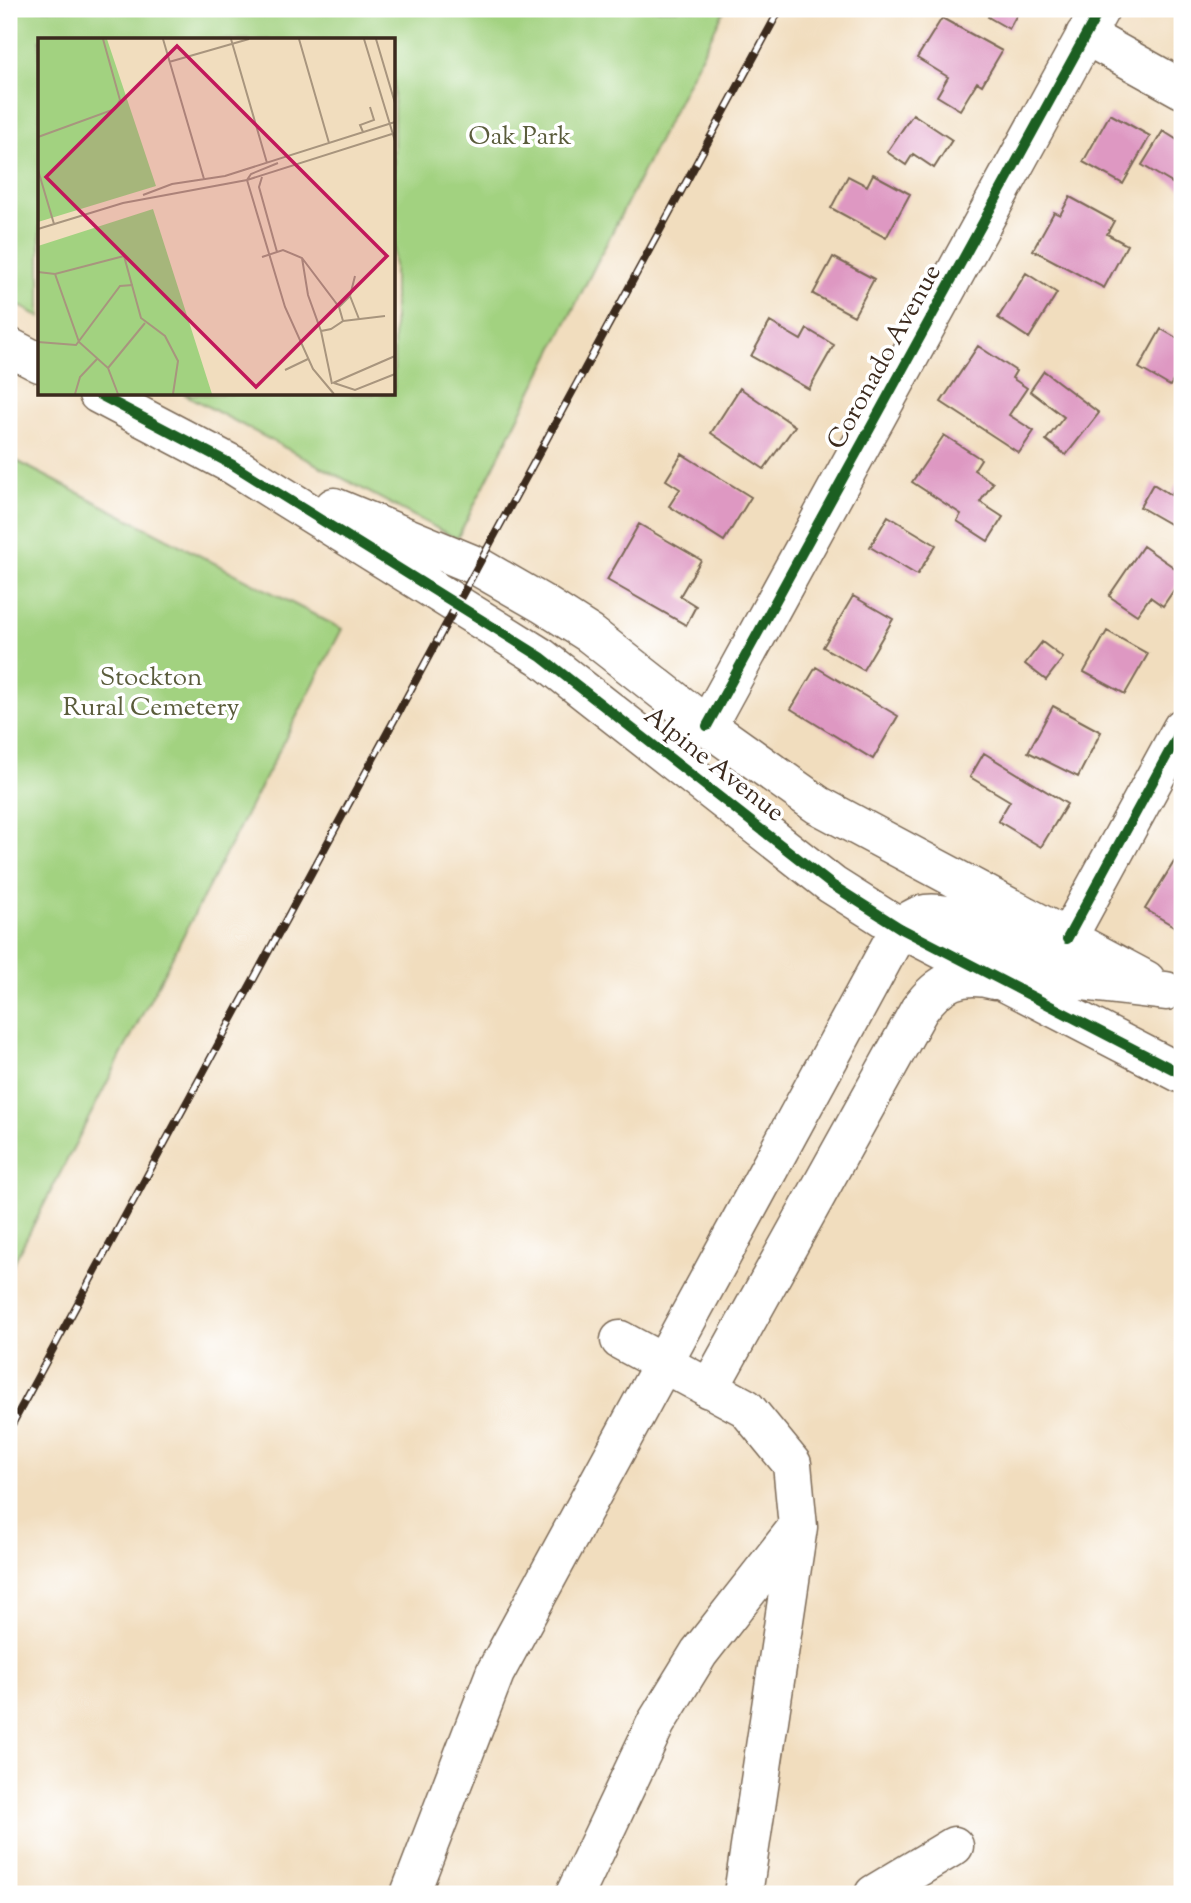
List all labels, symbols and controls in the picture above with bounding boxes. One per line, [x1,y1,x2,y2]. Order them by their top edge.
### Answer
inset map [38,38,396,396]
park label: Oak Park [468,119,572,156]
street label: Coronado Avenue [819,258,951,456]
park label: Stockton Rural Cemetery [63,660,239,727]
street label: Alpine Avenue [635,698,792,832]

